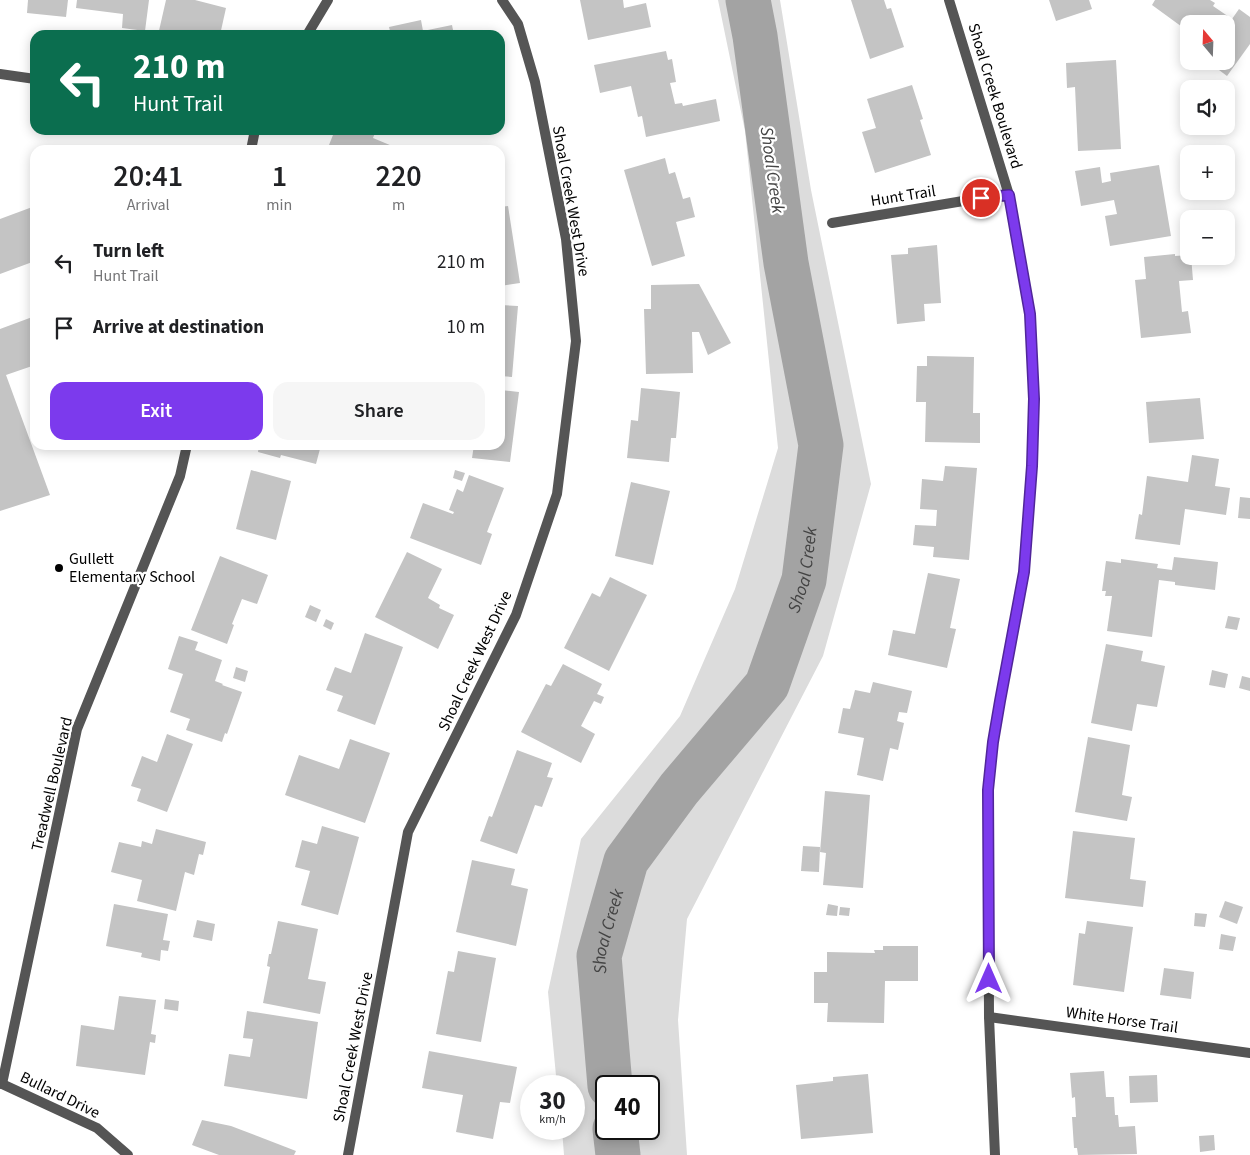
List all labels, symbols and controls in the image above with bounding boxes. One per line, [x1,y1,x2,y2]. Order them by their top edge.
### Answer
north arrow [1180,15,1235,70]
map controls [1180,15,1235,265]
street label: Shoal Creek Boulevard [962,21,1028,171]
text: 210 m [133,42,225,92]
icon: left [50,50,115,115]
button: sound [1180,80,1235,135]
text: Hunt Trail [133,88,223,120]
street label: Shoal Creek West Drive [547,124,595,278]
water label: Shoal Creek [754,125,791,215]
button: + [1180,145,1235,200]
text: 20:41 [113,155,183,198]
text: 1 [272,155,287,198]
text: 220 [376,155,422,198]
pin [960,177,1002,219]
street label: Hunt Trail [869,180,937,212]
icon: arrive [967,184,995,212]
text: Arrival [127,194,170,216]
text: min [266,194,292,216]
text: m [392,194,405,216]
button: − [1180,210,1235,265]
text: Turn left [93,238,164,265]
icon: left [50,249,78,277]
text: 210 m [437,249,485,276]
text: Hunt Trail [93,265,159,287]
icon: arrive [50,314,78,342]
text: Arrive at destination [93,314,264,341]
text: 10 m [447,314,485,341]
button: Exit [50,382,263,440]
button: Share [273,382,485,440]
water label: Shoal Creek [781,525,823,616]
place label: Gullett Elementary School [69,548,195,588]
marker: Gullett Elementary School [53,562,65,574]
street label: Shoal Creek West Drive [433,587,517,735]
street label: Treadwell Boulevard [26,715,78,853]
water label: Shoal Creek [587,886,630,975]
position arrow [962,952,1014,1004]
street label: Shoal Creek West Drive [328,970,378,1124]
street label: White Horse Trail [1064,1001,1180,1039]
street label: Bullard Drive [16,1066,104,1124]
speed limit sign: 40 [595,1075,660,1140]
text: 30 [539,1083,566,1119]
text: km/h [539,1111,566,1128]

